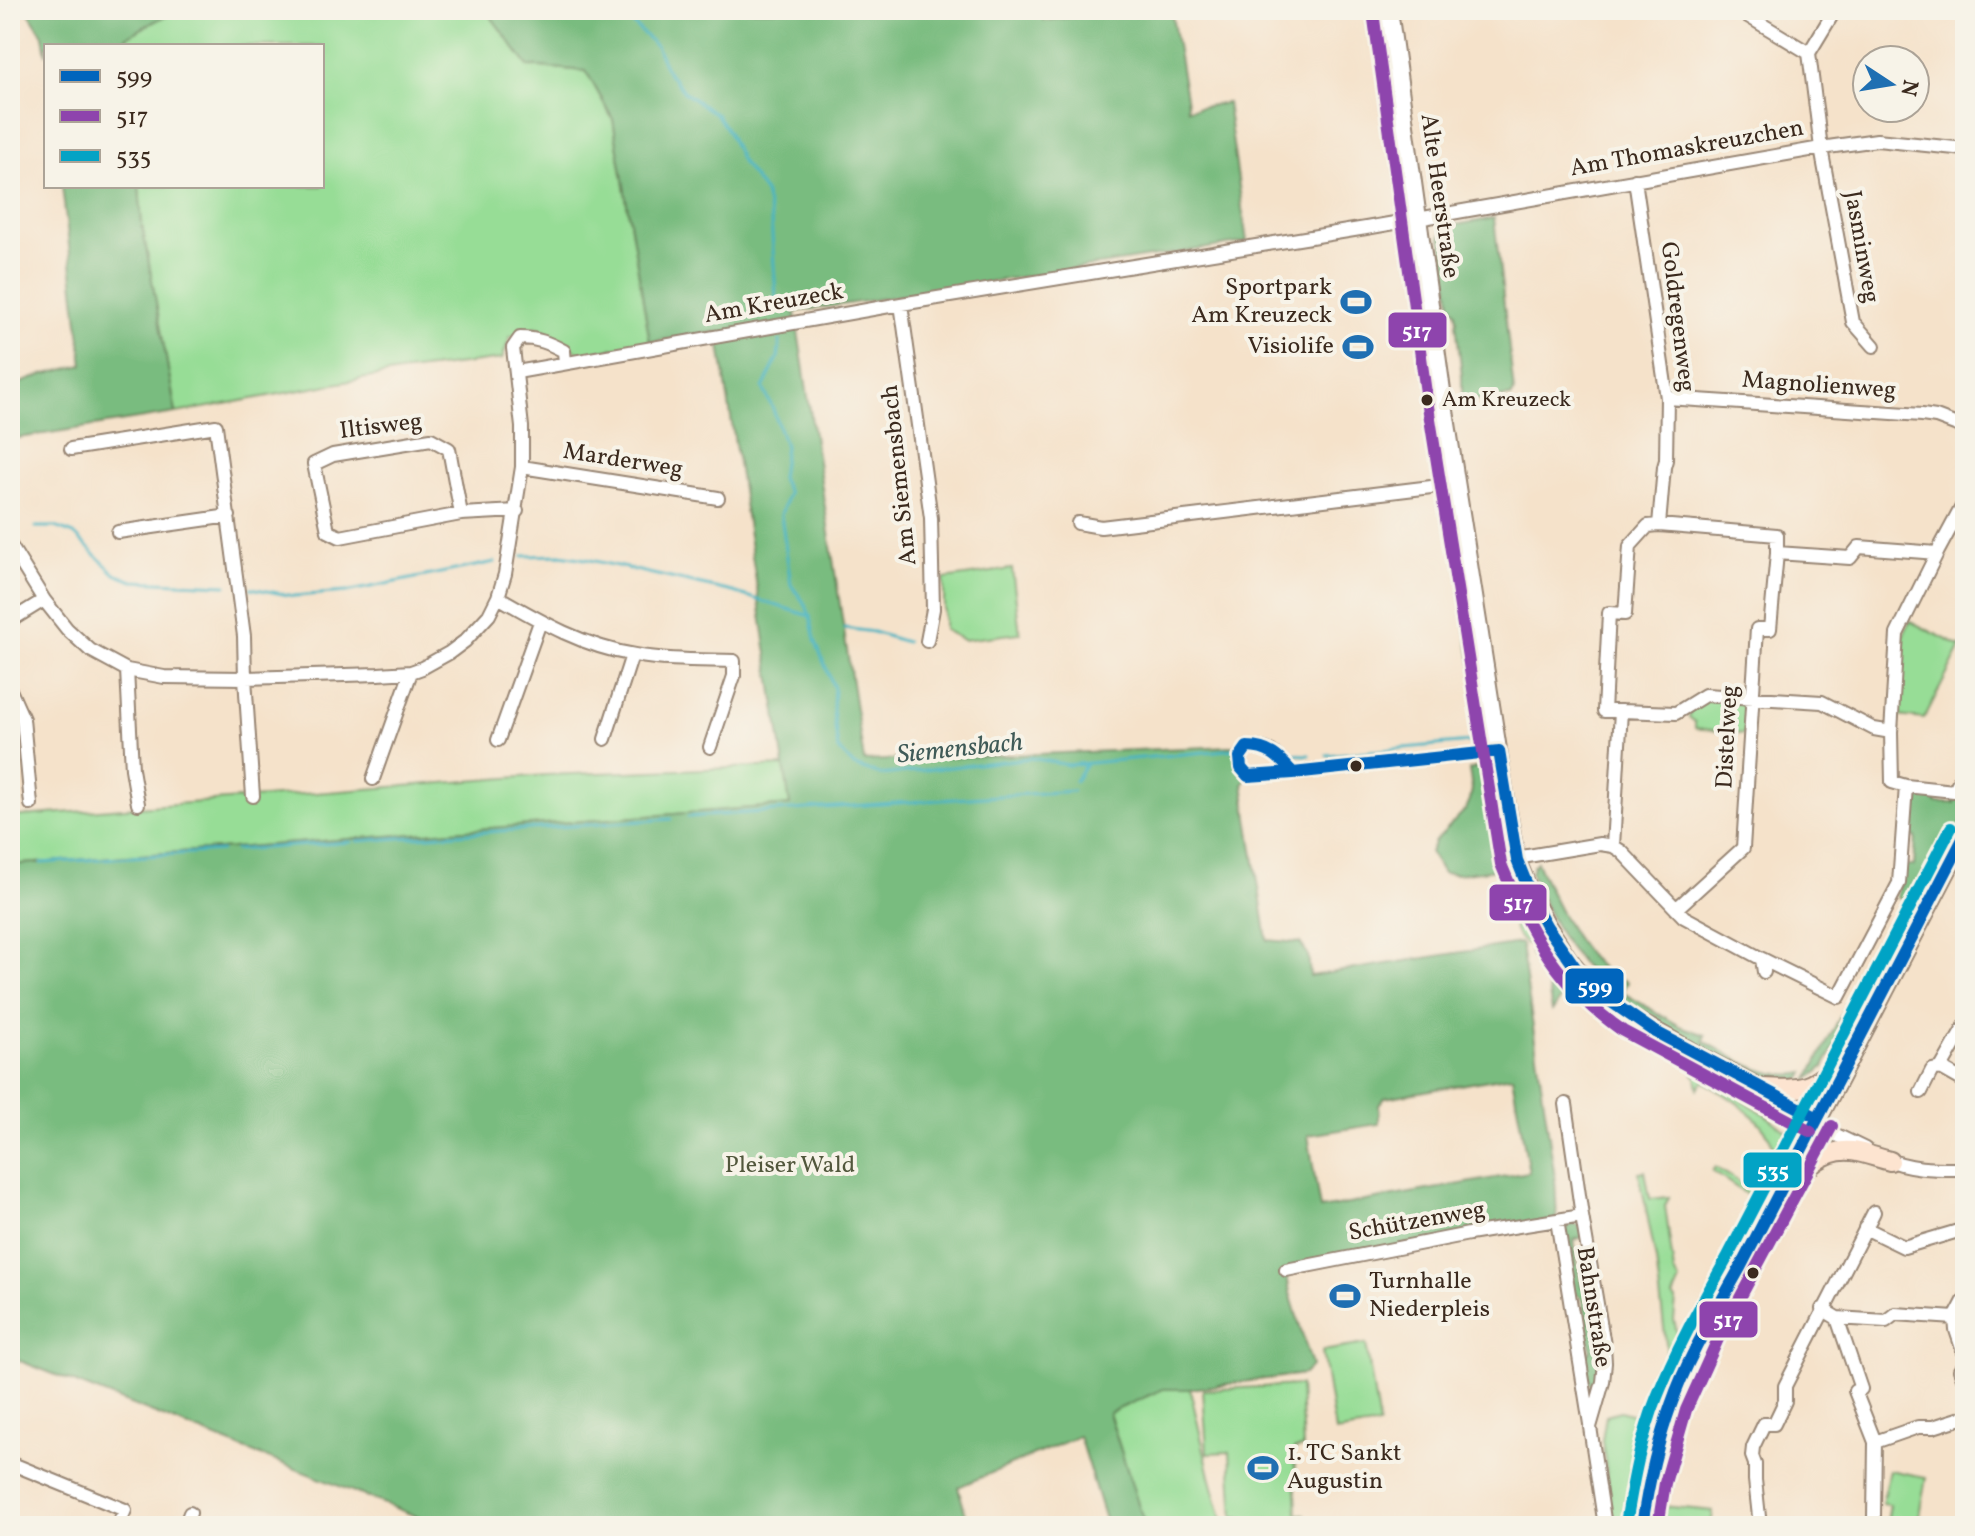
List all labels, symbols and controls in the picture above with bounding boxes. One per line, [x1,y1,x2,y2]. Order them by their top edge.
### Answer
legend [44,44,324,188]
north arrow [1851,44,1931,124]
text: 599 [116,61,152,95]
text: N [1891,77,1925,99]
text: 517 [116,101,149,135]
street label: Alte Heerstraße [1411,112,1467,280]
street label: Am Thomaskreuzchen [1568,112,1806,186]
text: 535 [116,141,151,175]
street label: Jasminweg [1834,188,1888,306]
street label: Goldregenweg [1651,240,1703,394]
place label: Sportpark Am Kreuzeck [1191,271,1332,333]
street label: Am Kreuzeck [702,275,846,333]
sports icon: Sportpark Am Kreuzeck [1339,285,1373,319]
line badge: 517 [1387,311,1448,349]
text: 517 [1402,317,1432,348]
place label: Visiolife [1248,330,1334,364]
sports icon: Visiolife [1341,330,1375,364]
street label: Magnolienweg [1741,364,1897,408]
street label: Am Siemensbach [874,383,926,567]
place label: Am Kreuzeck [1442,385,1571,416]
marker: Am Kreuzeck [1419,392,1435,408]
street label: Iltisweg [338,405,424,449]
street label: Marderweg [560,435,686,487]
street label: Distelweg [1708,684,1748,790]
water label: Siemensbach [895,724,1025,774]
unlabelled marker [1348,758,1364,774]
line badge: 517 [1488,883,1548,922]
text: 517 [1503,889,1533,920]
line badge: 599 [1564,967,1625,1005]
text: 599 [1578,973,1612,1004]
park label: Pleiser Wald [725,1149,855,1183]
line badge: 535 [1742,1151,1803,1189]
text: 535 [1757,1157,1789,1188]
street label: Schützenweg [1346,1193,1488,1251]
street label: Bahnstraße [1567,1244,1619,1370]
place label: Turnhalle Niederpleis [1369,1265,1490,1327]
unlabelled marker [1745,1265,1761,1281]
sports icon: Turnhalle Niederpleis [1328,1279,1362,1313]
line badge: 517 [1698,1300,1759,1339]
text: 517 [1713,1306,1743,1337]
place label: 1. TC Sankt Augustin [1287,1437,1401,1499]
sports icon: 1. TC Sankt Augustin [1246,1451,1280,1485]

